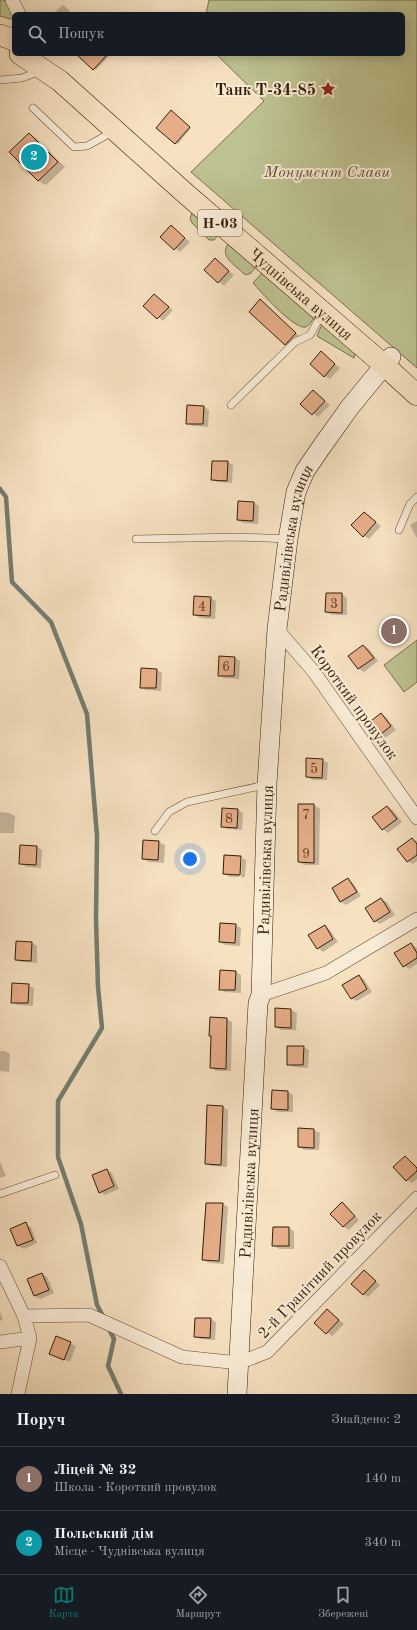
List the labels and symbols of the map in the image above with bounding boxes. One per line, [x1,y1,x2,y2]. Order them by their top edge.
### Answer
place icon: Танк Т-34-85 [319,80,337,98]
place label: Танк Т-34-85 [215,83,316,99]
pin: 2 [21,142,47,172]
park label: Монумент Слави [263,165,390,181]
road number: Н-03 [198,210,242,236]
street label: Чуднівська вулиця [245,246,355,344]
street label: Радивілівська вулиця [273,462,317,613]
house number: 3 [330,597,338,611]
house number: 4 [198,600,206,614]
pin: 1 [381,616,407,646]
street label: Короткий провулок [307,643,400,763]
house number: 6 [222,660,230,674]
house number: 5 [310,762,318,776]
street label: Радивілівська вулиця [257,785,277,936]
house number: 7 [302,808,310,822]
house number: 8 [225,812,233,826]
house number: 9 [302,847,310,861]
your location [180,849,200,869]
street label: Радивілівська вулиця [238,1108,262,1259]
street label: 2-й Гранітний провулок [256,1209,385,1342]

